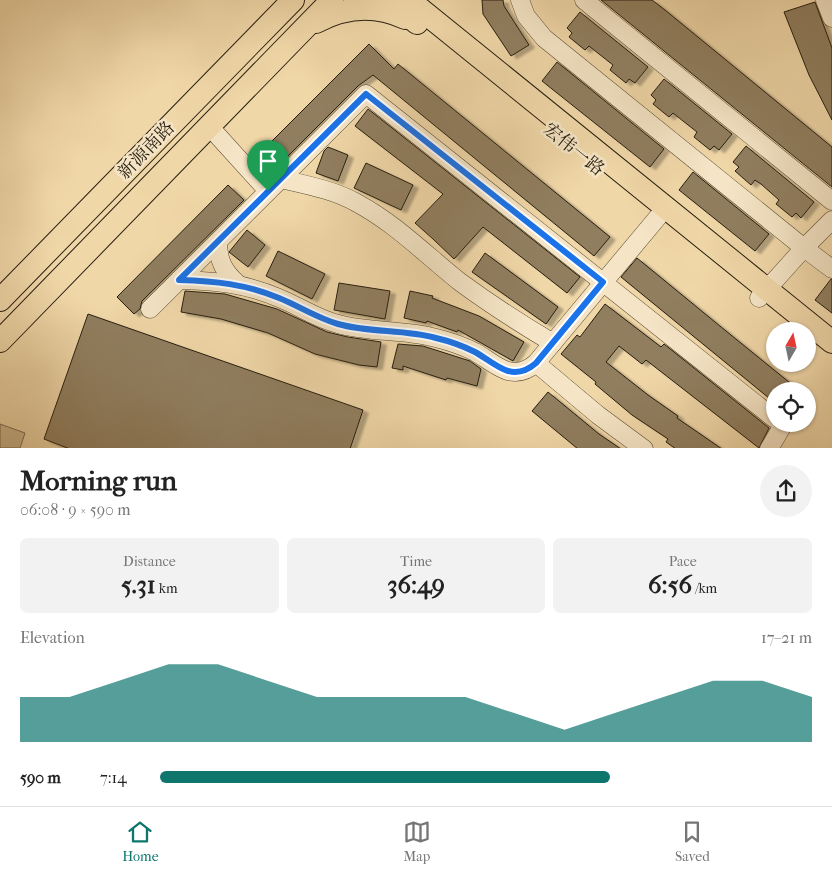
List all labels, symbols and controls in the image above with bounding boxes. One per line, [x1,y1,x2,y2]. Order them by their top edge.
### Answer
street label: 新源南路 [114,117,179,184]
street label: 宏伟一路 [539,119,608,180]
pin [247,140,289,191]
icon: arrive [254,147,282,175]
north arrow [766,322,816,372]
map controls [766,322,816,432]
button: locate [766,382,816,432]
text: Morning run [20,464,177,497]
button: share [760,465,812,517]
text: 06:08 · 9 × 590 m [20,500,131,519]
text: Distance [123,553,176,570]
text: Time [400,553,432,570]
text: Pace [669,553,697,570]
text: 5.31 [121,570,156,599]
text: 36:49 [387,570,445,599]
text: 6:56 [648,570,692,599]
text: km [156,580,178,597]
text: /km [692,580,717,597]
text: Elevation [20,628,85,647]
text: 17–21 m [761,628,812,647]
text: 590 m [20,768,61,787]
text: 7:14 [100,768,127,787]
tab: Home [122,818,159,865]
tab: Map [403,818,431,865]
tab: Saved [675,818,710,865]

